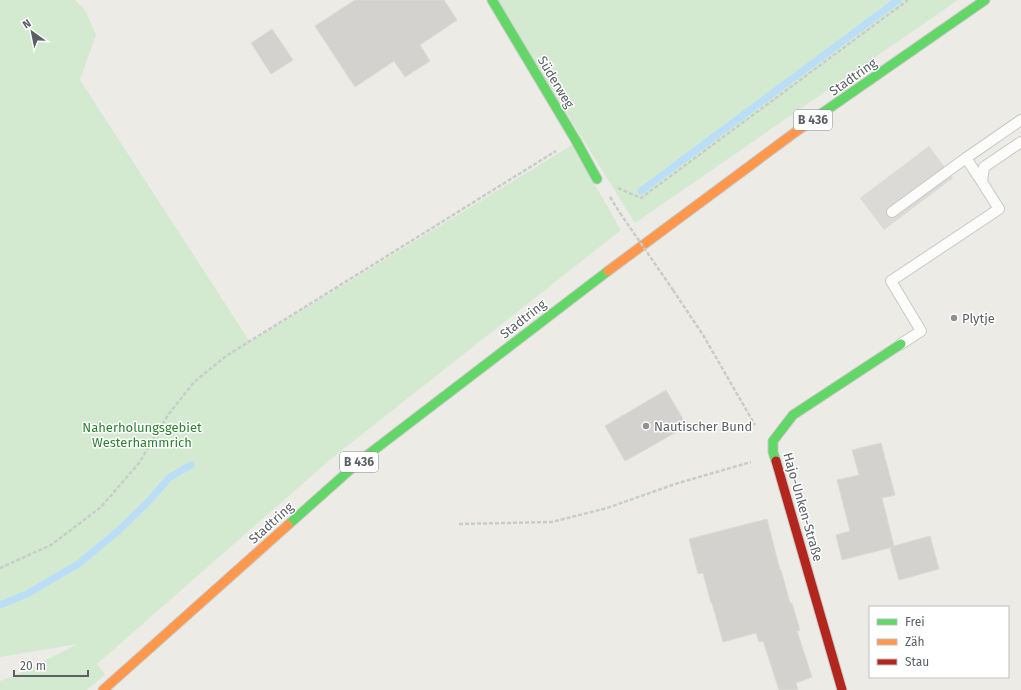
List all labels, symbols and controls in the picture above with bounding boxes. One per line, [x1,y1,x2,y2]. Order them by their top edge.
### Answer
north arrow [12,12,52,52]
text: N [20,17,33,31]
street label: Süderweg [535,53,577,111]
street label: Stadtring [826,55,880,99]
road number: B 436 [794,110,832,130]
street label: Stadtring [497,296,549,342]
place label: Plytje [962,311,995,326]
marker: Plytje [949,313,959,323]
place label: Nautischer Bund [654,419,752,434]
park label: Naherholungsgebiet Westerhammrich [82,420,202,450]
marker: Nautischer Bund [641,421,651,431]
street label: Hajo-Unken-Straße [780,451,826,563]
road number: B 436 [340,452,378,472]
street label: Stadtring [246,499,296,547]
legend [869,606,1009,678]
text: Frei [905,615,925,629]
text: Zäh [905,635,925,649]
scale bar [14,652,88,678]
text: Stau [905,655,929,669]
text: 20 m [20,659,46,673]

